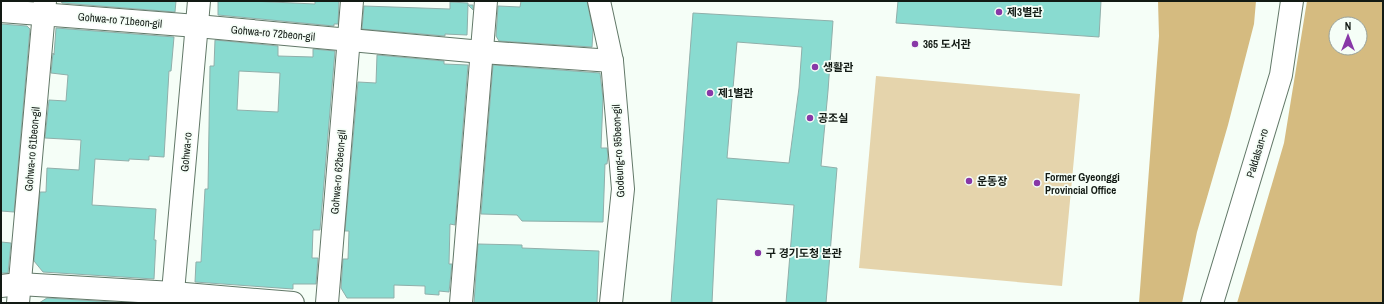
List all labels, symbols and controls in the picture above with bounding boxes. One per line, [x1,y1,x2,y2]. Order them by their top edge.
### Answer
place label: 제3별관 [1007,5,1042,19]
marker: 제3별관 [994,7,1004,17]
street label: Gohwa-ro 71beon-gil [77,9,163,31]
north arrow [1328,16,1368,56]
text: N [1345,19,1351,33]
street label: Gohwa-ro 72beon-gil [230,22,316,44]
place label: 365 도서관 [923,37,971,51]
marker: 365 도서관 [910,39,920,49]
place label: 생활관 [823,60,853,74]
marker: 생활관 [810,62,820,72]
place label: 제1별관 [718,86,753,100]
marker: 제1별관 [705,88,715,98]
street label: Godeung-ro 95beon-gil [609,104,627,198]
street label: Gohwa-ro 61beon-gil [21,106,43,192]
place label: 공조실 [818,111,848,125]
marker: 공조실 [805,113,815,123]
street label: Paldalsan-ro [1243,127,1271,179]
street label: Gohwa-ro 62beon-gil [327,129,349,215]
street label: Gohwa-ro [177,132,195,172]
place label: Former Gyeonggi Provincial Office [1045,170,1120,197]
place label: 운동장 [977,174,1007,188]
marker: 운동장 [964,176,974,186]
marker: Former Gyeonggi Provincial Office [1032,178,1042,188]
place label: 구 경기도청 본관 [766,246,842,260]
marker: 구 경기도청 본관 [753,248,763,258]

